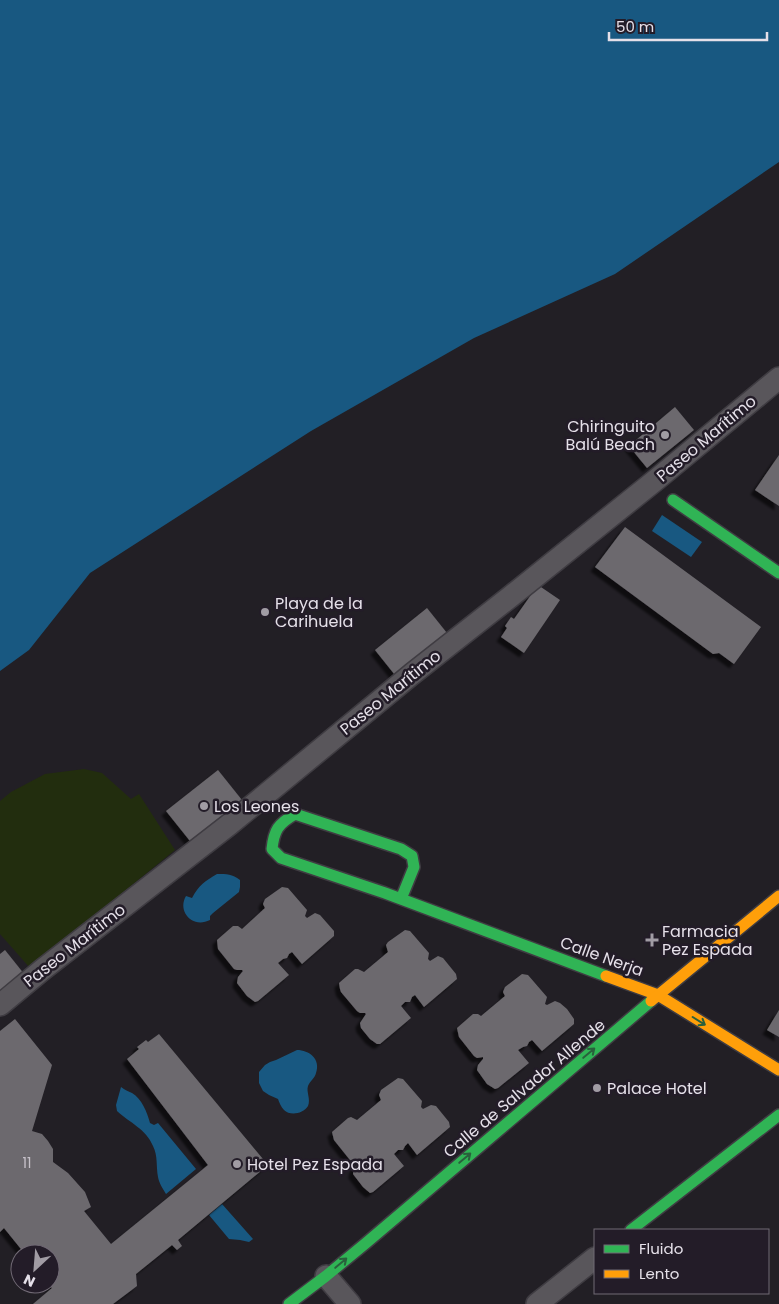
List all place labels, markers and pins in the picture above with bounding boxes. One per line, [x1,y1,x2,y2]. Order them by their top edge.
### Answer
place label: Chiringuito Balú Beach [565,415,655,456]
marker: Chiringuito Balú Beach [659,429,671,441]
place label: Playa de la Carihuela [275,592,363,633]
marker: Playa de la Carihuela [259,606,271,618]
place label: Los Leones [214,795,299,818]
marker: Los Leones [198,800,210,812]
place label: Farmacia Pez Espada [662,920,753,961]
marker: Farmacia Pez Espada [646,934,658,946]
place label: Palace Hotel [607,1077,707,1100]
marker: Palace Hotel [591,1082,603,1094]
place label: Hotel Pez Espada [247,1153,383,1176]
marker: Hotel Pez Espada [231,1158,243,1170]

